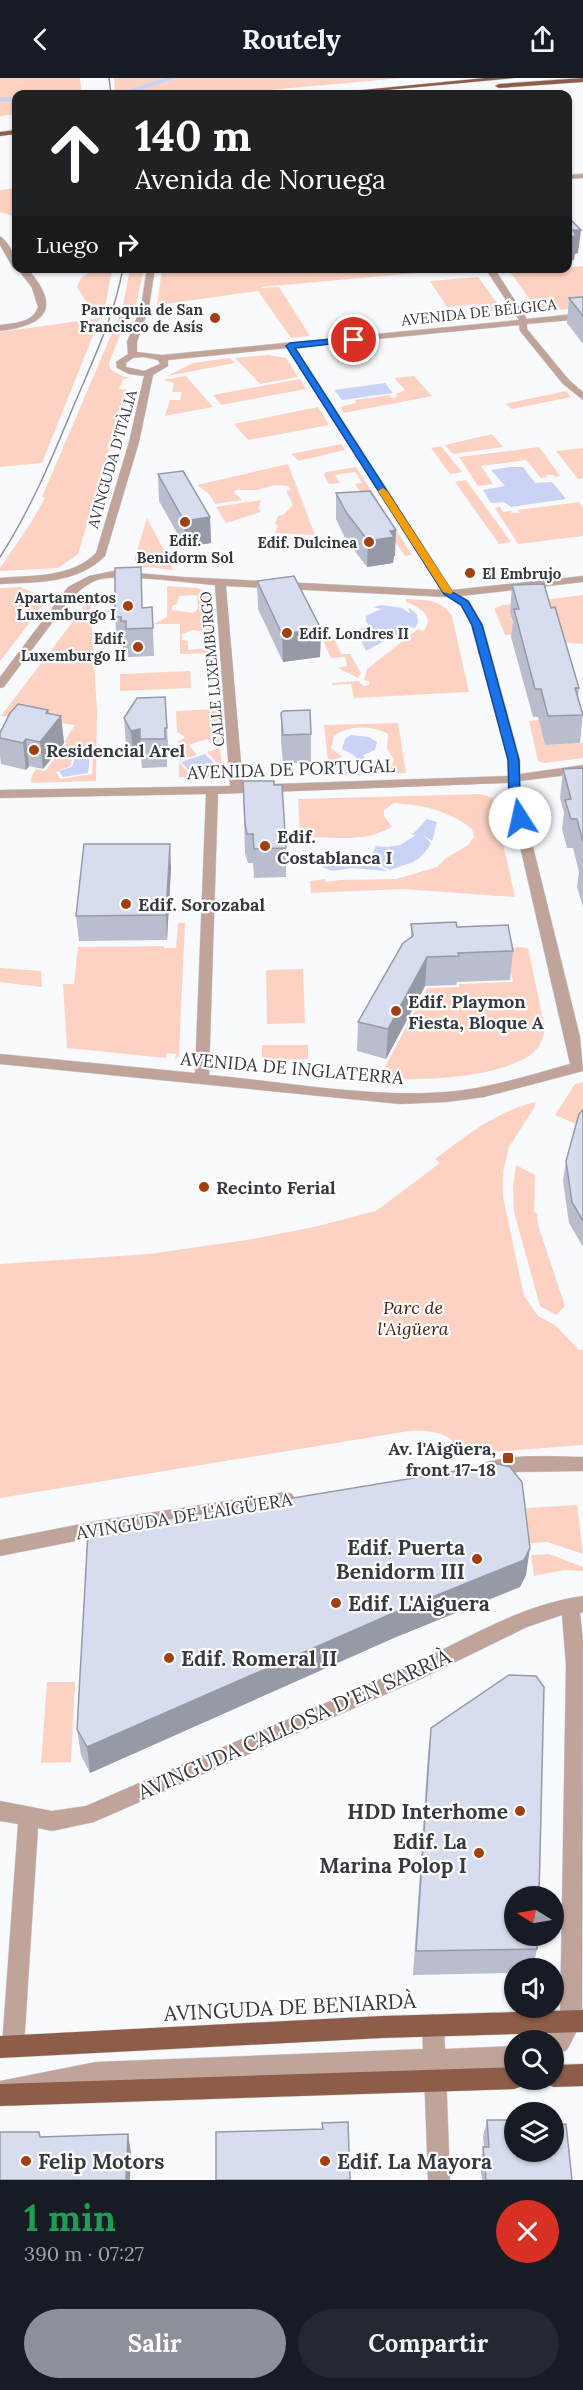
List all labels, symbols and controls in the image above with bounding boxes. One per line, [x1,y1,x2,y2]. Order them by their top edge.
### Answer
text: Routely [242,22,341,56]
icon: back [24,23,57,56]
icon: share [526,23,559,56]
text: 140 m [135,109,251,163]
icon: ahead [36,114,114,192]
text: Avenida de Noruega [135,162,386,196]
icon: right [111,228,144,261]
text: Luego [36,231,99,259]
street label: AVENIDA DE BÉLGICA [399,294,558,330]
place label: Parroquia de San Francisco de Asís [80,300,203,336]
marker: Parroquia de San Francisco de Asís [208,311,222,325]
pin [328,314,379,365]
icon: arrive [337,323,370,356]
street label: AVINGUDA D'ITÀLIA [83,387,141,531]
marker: Edif. Benidorm Sol [178,515,192,529]
place label: Edif. Benidorm Sol [137,531,234,567]
place label: Edif. Dulcinea [257,533,357,552]
marker: Edif. Dulcinea [362,535,376,549]
place label: El Embrujo [482,564,562,583]
marker: El Embrujo [463,566,477,580]
place label: Apartamentos Luxemburgo I [15,588,116,624]
street label: CALLE LUXEMBURGO [196,590,228,748]
marker: Apartamentos Luxemburgo I [121,599,135,613]
place label: Edif. Londres II [299,624,409,643]
marker: Edif. Londres II [280,626,294,640]
place label: Edif. Luxemburgo II [21,629,126,665]
marker: Edif. Luxemburgo II [131,640,145,654]
place label: Residencial Arel [46,739,185,762]
marker: Residencial Arel [27,743,41,757]
street label: AVENIDA DE PORTUGAL [186,754,396,784]
position arrow [488,786,552,850]
place label: Edif. Costablanca I [277,825,392,869]
marker: Edif. Costablanca I [258,839,272,853]
place label: Edif. Sorozabal [138,893,265,916]
marker: Edif. Sorozabal [119,897,133,911]
place label: Edif. Playmon Fiesta, Bloque A [408,990,544,1034]
marker: Edif. Playmon Fiesta, Bloque A [389,1004,403,1018]
street label: AVENIDA DE INGLATERRA [178,1047,405,1089]
place label: Recinto Ferial [216,1176,336,1199]
marker: Recinto Ferial [197,1180,211,1194]
park label: Parc de l'Aigüera [378,1296,449,1340]
place label: Av. l'Aigüera, front 17-18 [388,1437,496,1481]
marker: Av. l'Aigüera, front 17-18 [501,1451,515,1465]
street label: AVINGUDA DE L'AIGÜERA [73,1487,294,1545]
place label: Edif. Puerta Benidorm III [336,1534,465,1585]
marker: Edif. Puerta Benidorm III [470,1552,484,1566]
place label: Edif. L'Aiguera [348,1590,490,1617]
marker: Edif. L'Aiguera [329,1596,343,1610]
street label: AVINGUDA CALLOSA D'EN SARRIÀ [132,1642,455,1806]
place label: Edif. Romeral II [181,1645,337,1672]
marker: Edif. Romeral II [162,1651,176,1665]
place label: HDD Interhome [347,1798,508,1825]
marker: HDD Interhome [513,1804,527,1818]
place label: Edif. La Marina Polop I [319,1828,467,1879]
marker: Edif. La Marina Polop I [472,1846,486,1860]
north arrow [504,1886,564,1946]
map controls [504,1886,564,2162]
button: sound [504,1958,564,2018]
street label: AVINGUDA DE BENIARDÀ [162,1987,418,2027]
button: search [504,2030,564,2090]
button: layers [504,2102,564,2162]
place label: Felip Motors [38,2148,165,2175]
place label: Edif. La Mayora [337,2148,492,2175]
marker: Felip Motors [19,2154,33,2168]
marker: Edif. La Mayora [318,2154,332,2168]
text: 1 min [24,2195,116,2241]
button: close [496,2200,559,2263]
text: 390 m · 07:27 [24,2241,144,2266]
button: Salir [24,2309,286,2378]
button: Compartir [298,2309,559,2378]

